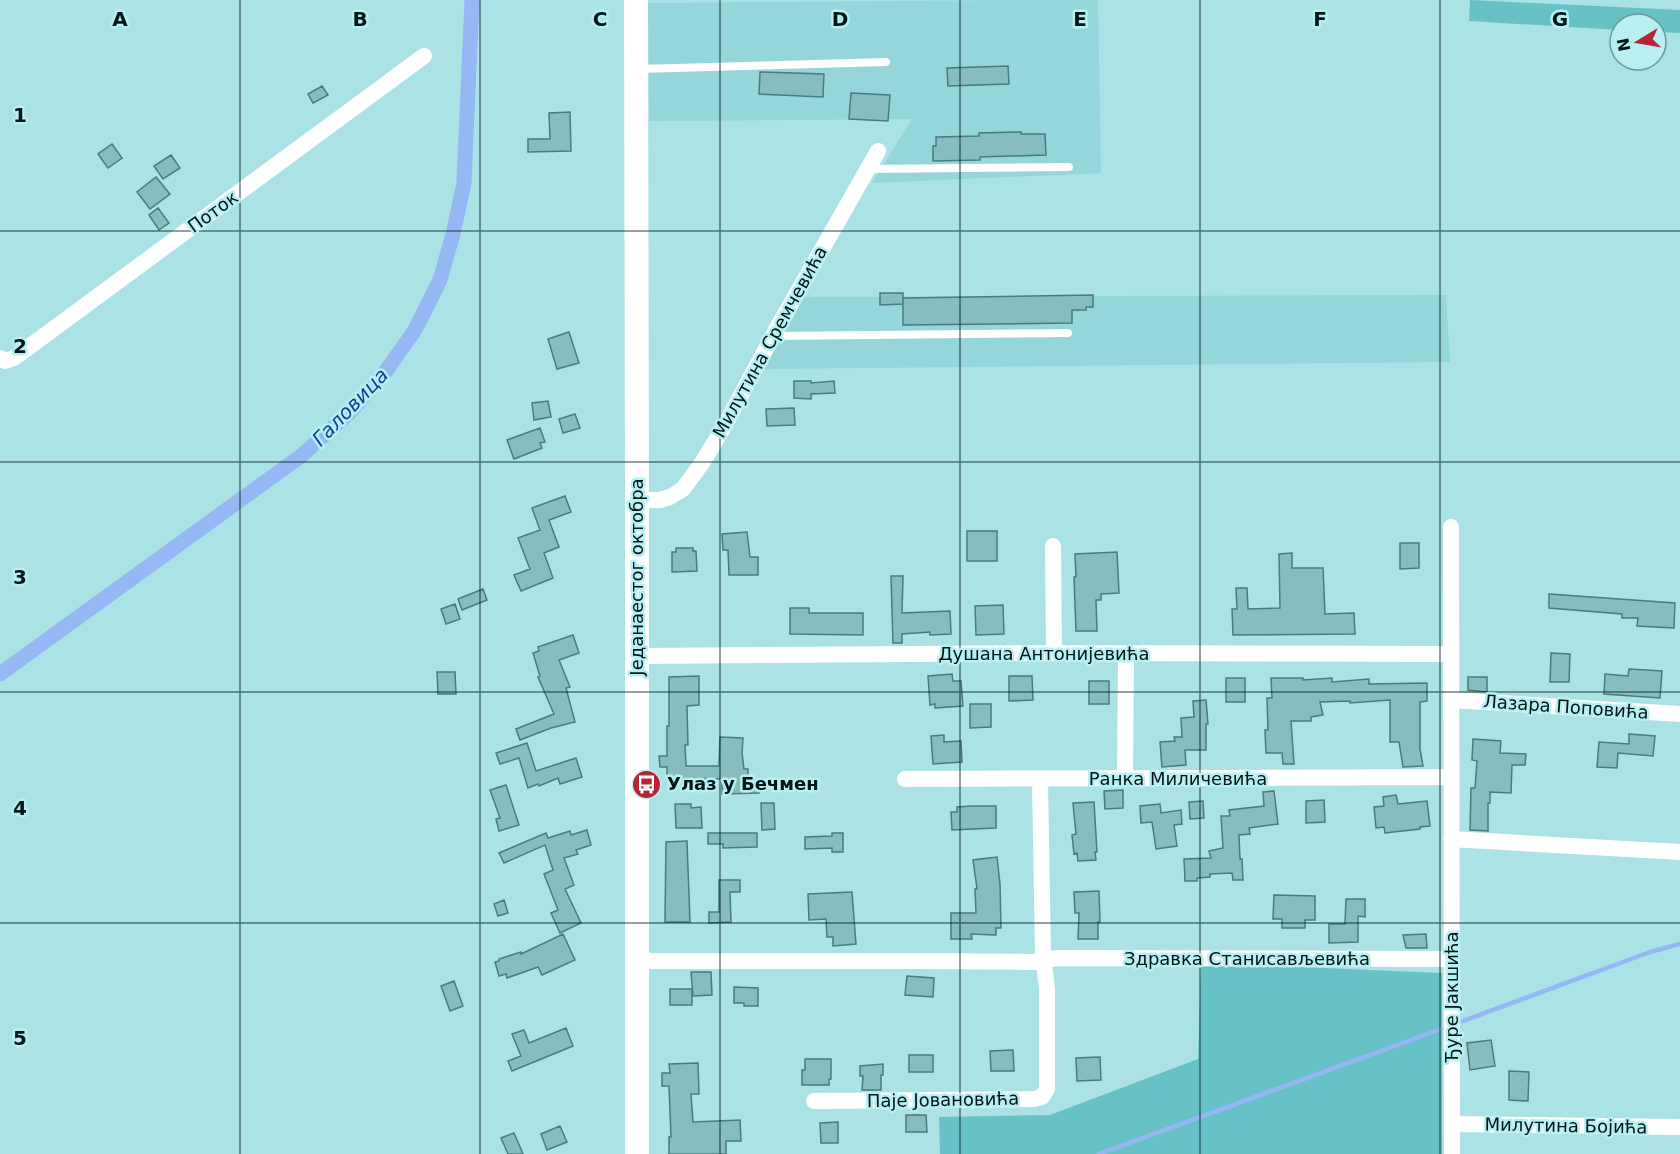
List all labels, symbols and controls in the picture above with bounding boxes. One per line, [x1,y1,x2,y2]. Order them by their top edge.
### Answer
text: A [112,7,128,31]
text: B [352,7,368,31]
text: C [593,7,607,31]
text: D [832,7,848,31]
text: E [1073,7,1087,31]
text: F [1313,7,1327,31]
text: G [1552,7,1568,31]
north arrow [1608,12,1668,72]
text: N [1613,36,1634,53]
text: 1 [13,103,27,127]
street label: Поток [184,186,242,237]
street label: Милутина Сремчевића [708,242,831,441]
text: 2 [13,334,27,358]
water label: Галовица [307,363,393,451]
street label: Једанаестог октобра [626,478,647,677]
text: 3 [13,565,27,589]
street label: Душана Антонијевића [939,643,1149,664]
street label: Лазара Поповића [1483,690,1649,723]
bus stop icon: Улаз у Бечмен [630,768,662,800]
street label: Ранка Миличевића [1089,768,1267,789]
place label: Улаз у Бечмен [667,773,819,794]
text: 4 [13,796,27,820]
street label: Ђуре Јакшића [1441,931,1462,1064]
street label: Здравка Станисављевића [1124,948,1370,969]
text: 5 [13,1026,27,1050]
street label: Паје Јовановића [867,1088,1019,1111]
street label: Милутина Бојића [1484,1114,1648,1137]

